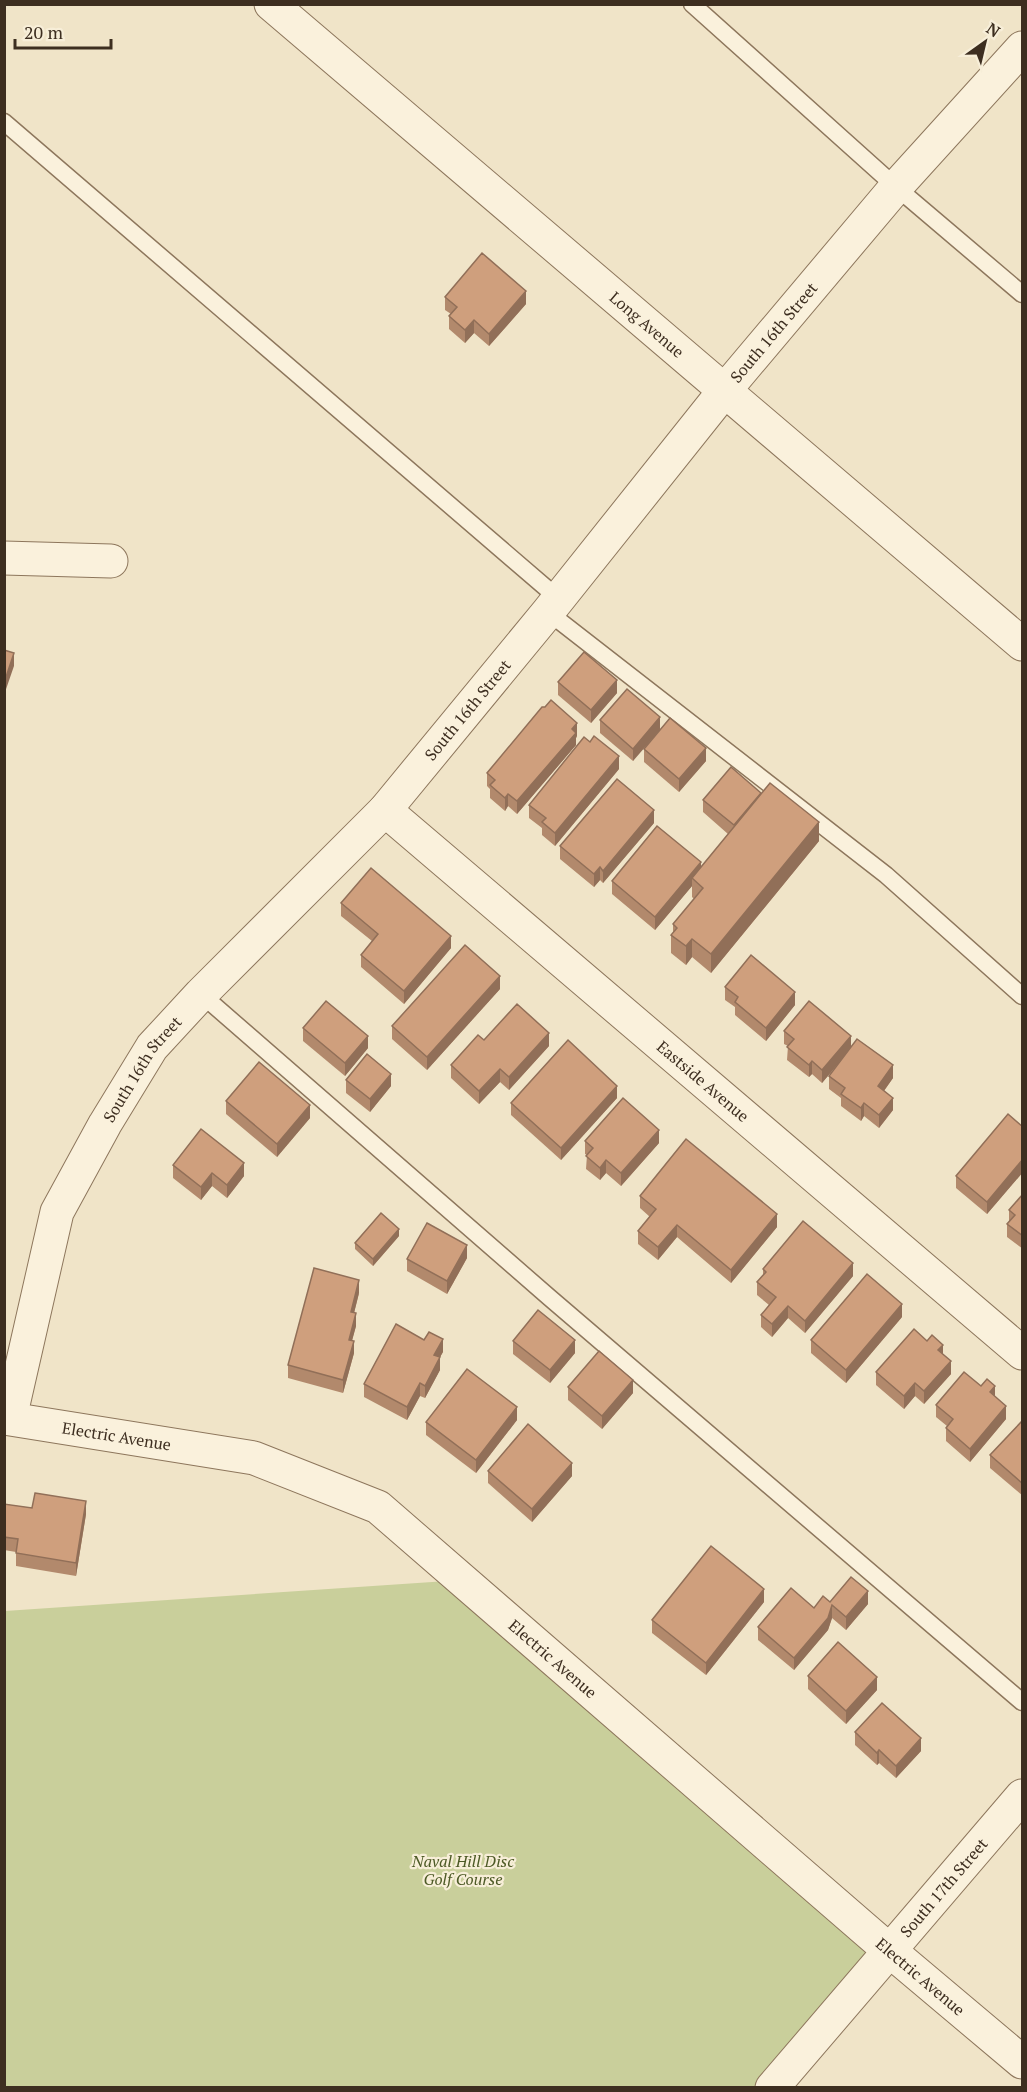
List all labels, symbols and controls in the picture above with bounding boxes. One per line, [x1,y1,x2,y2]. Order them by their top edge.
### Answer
scale bar [15,12,111,50]
north arrow [955,12,1015,72]
text: N [982,17,1005,42]
text: 20 m [24,20,64,44]
street label: South 16th Street [725,277,822,387]
street label: Long Avenue [605,286,689,363]
street label: South 16th Street [419,654,516,765]
street label: South 16th Street [98,1011,186,1126]
street label: Eastside Avenue [652,1035,754,1127]
street label: Electric Avenue [60,1416,173,1456]
street label: Electric Avenue [504,1614,602,1703]
street label: South 17th Street [895,1833,992,1942]
park label: Naval Hill Disc Golf Course [411,1850,514,1890]
street label: Electric Avenue [871,1933,970,2020]

